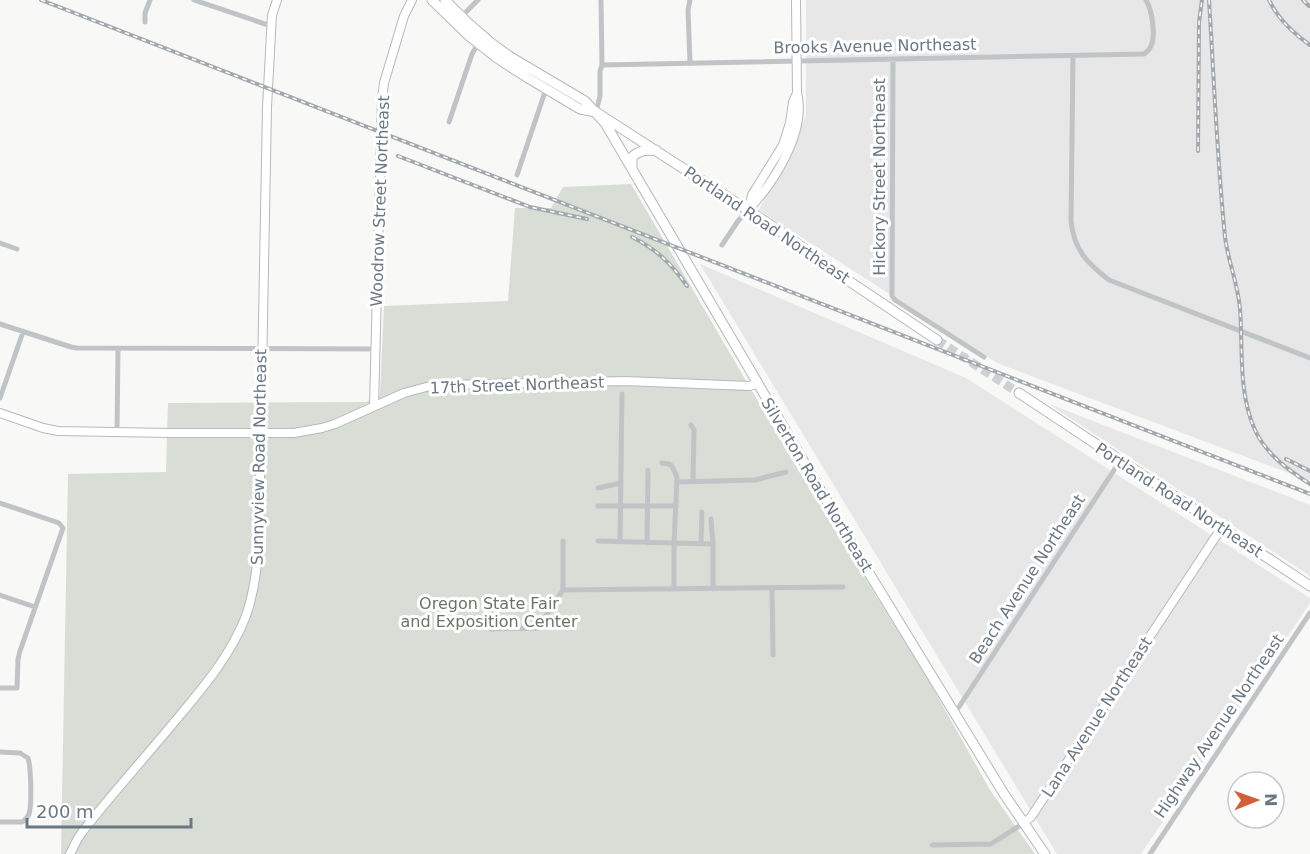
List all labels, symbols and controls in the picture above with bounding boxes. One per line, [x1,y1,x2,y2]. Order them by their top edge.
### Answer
street label: Brooks Avenue Northeast [773,35,977,57]
street label: Hickory Street Northeast [870,78,889,276]
street label: Woodrow Street Northeast [367,95,393,307]
street label: Portland Road Northeast [681,162,853,288]
street label: Sunnyview Road Northeast [248,349,270,565]
street label: 17th Street Northeast [429,372,605,398]
street label: Silverton Road Northeast [757,394,877,576]
street label: Portland Road Northeast [1092,439,1266,561]
street label: Beach Avenue Northeast [965,491,1089,667]
park label: Oregon State Fair and Exposition Center [400,594,578,631]
street label: Highway Avenue Northeast [1150,630,1288,822]
street label: Lana Avenue Northeast [1038,633,1156,801]
north arrow [1226,770,1286,830]
scale bar [27,791,190,829]
text: 200 m [36,801,94,822]

